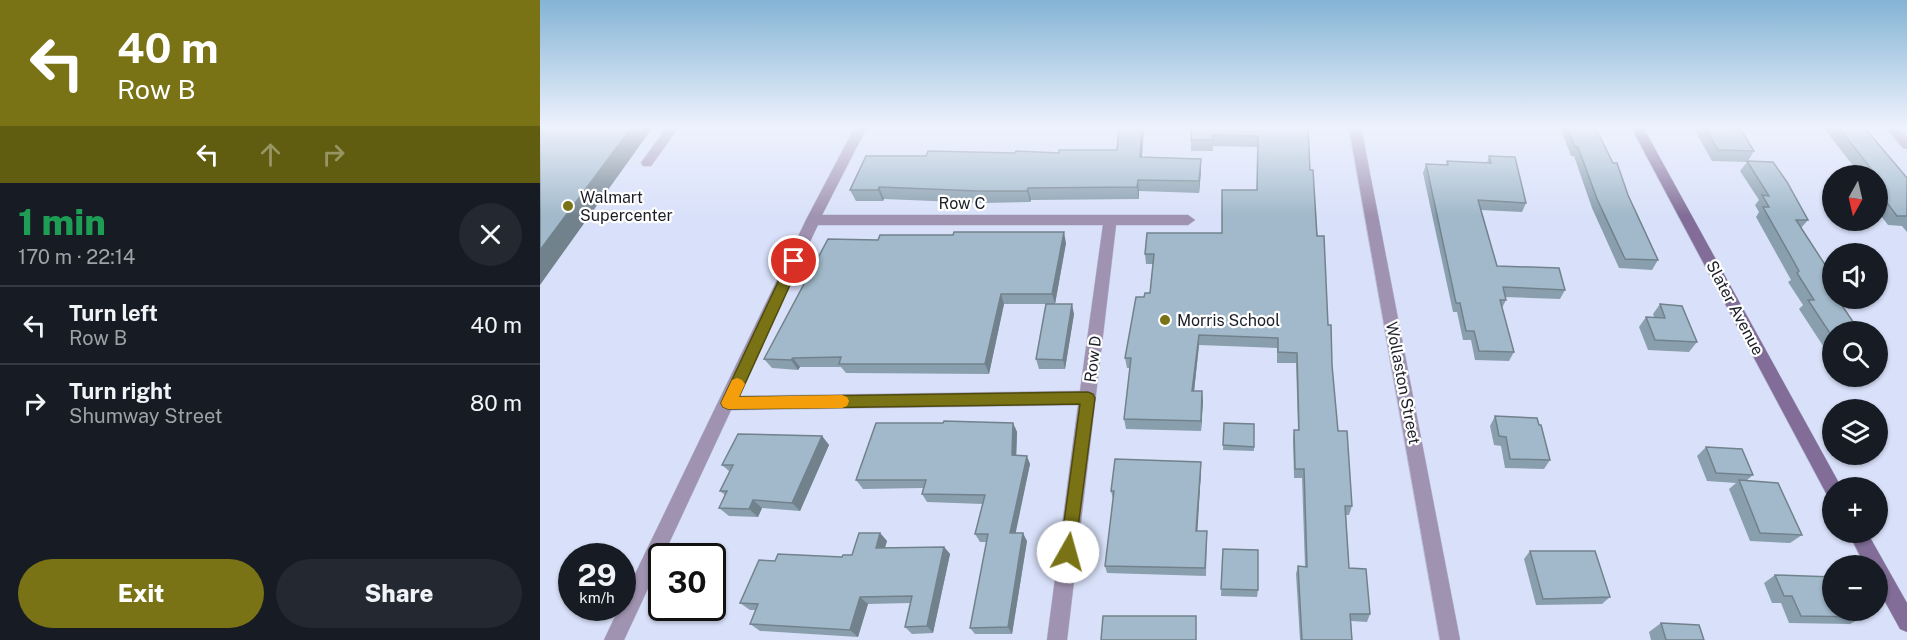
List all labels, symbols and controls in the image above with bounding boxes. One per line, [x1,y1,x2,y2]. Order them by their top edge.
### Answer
text: 40 m [117,23,219,72]
icon: left [18,24,96,102]
text: Row B [117,73,196,105]
icon: left [191,138,224,171]
icon: ahead [254,138,287,171]
icon: right [317,138,350,171]
north arrow [1822,165,1888,231]
map controls [1822,165,1888,621]
place label: Walmart Supercenter [580,188,673,225]
street label: Row C [939,194,985,213]
marker: Walmart Supercenter [561,199,575,213]
text: 1 min [18,201,106,243]
button: close [459,203,522,266]
pin [768,235,819,286]
button: sound [1822,243,1888,309]
icon: arrive [777,244,810,277]
text: 170 m · 22:14 [18,245,135,269]
street label: Slater Avenue [1702,258,1768,358]
text: Turn left [69,300,158,326]
icon: left [18,309,51,342]
place label: Morris School [1177,311,1280,330]
text: 40 m [470,312,522,338]
marker: Morris School [1158,313,1172,327]
street label: Wollaston Street [1382,320,1424,446]
button: search [1822,321,1888,387]
text: Row B [69,326,127,350]
street label: Row D [1081,335,1105,383]
text: Turn right [69,378,172,404]
icon: right [18,387,51,420]
text: 80 m [470,390,522,416]
button: layers [1822,399,1888,465]
text: Shumway Street [69,404,223,428]
button: + [1822,477,1888,543]
position arrow [1036,520,1100,584]
speed limit sign: 30 [648,543,726,621]
button: − [1822,555,1888,621]
text: 29 [578,557,616,593]
button: Exit [18,559,264,628]
button: Share [276,559,522,628]
text: km/h [579,589,615,606]

